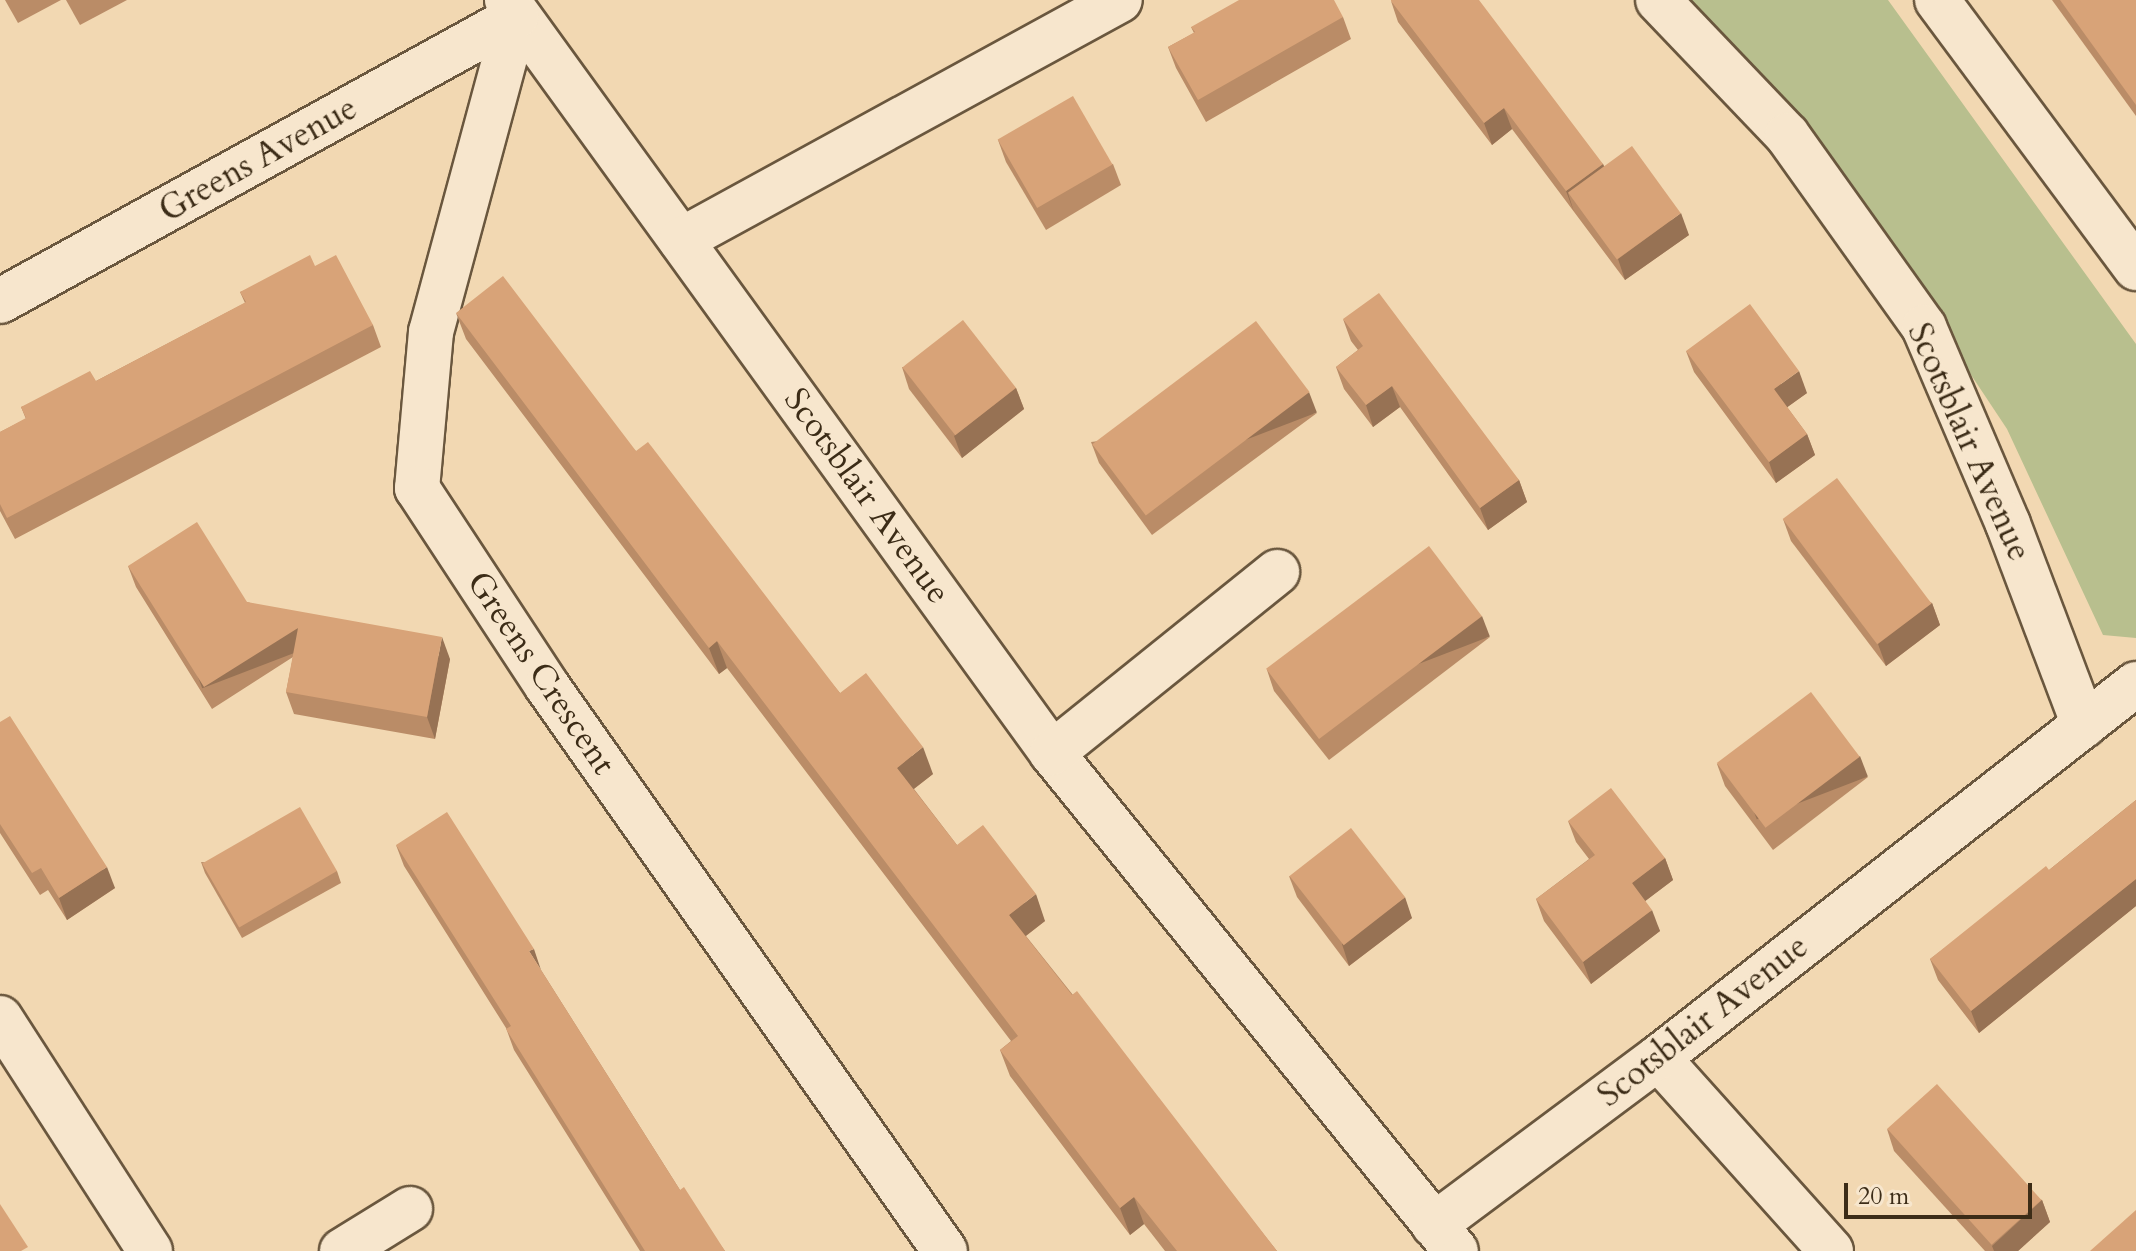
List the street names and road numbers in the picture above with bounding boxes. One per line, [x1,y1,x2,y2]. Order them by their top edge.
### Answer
street label: Greens Avenue [152,88,364,230]
street label: Scotsblair Avenue [1898,317,2040,567]
street label: Scotsblair Avenue [775,380,959,612]
street label: Greens Crescent [458,564,624,782]
street label: Scotsblair Avenue [1590,926,1816,1116]

